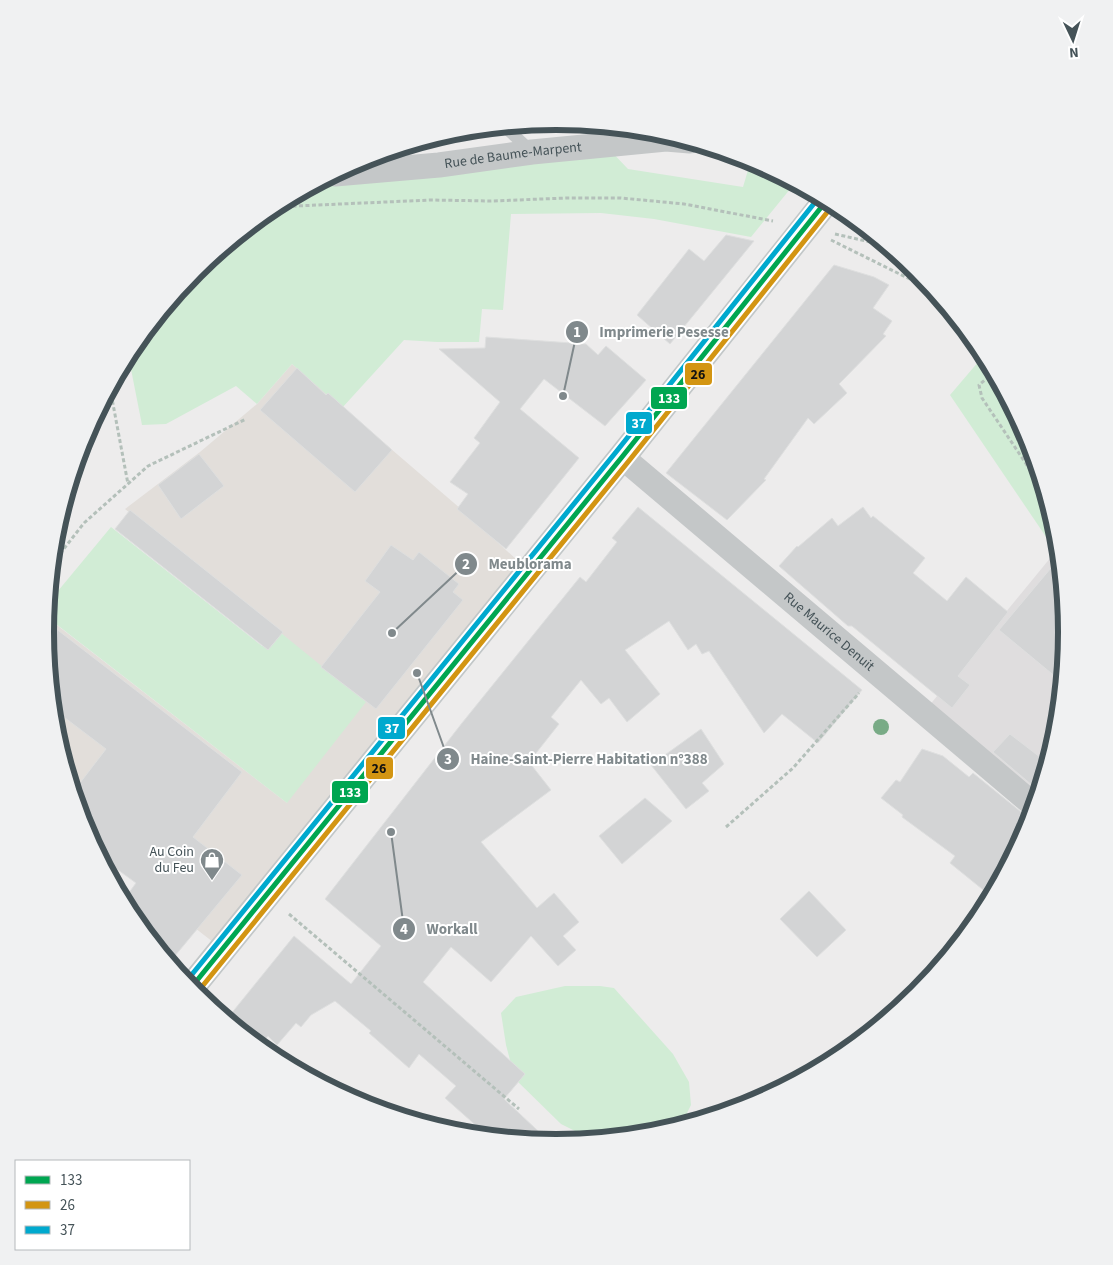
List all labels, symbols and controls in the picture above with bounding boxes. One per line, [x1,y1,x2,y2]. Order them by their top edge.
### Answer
north arrow [1048,15,1098,65]
text: N [1068,42,1079,62]
street label: Rue de Baume-Marpent [443,137,583,174]
callout: Imprimerie Pesesse [565,317,739,347]
text: 1 [573,322,581,343]
text: Imprimerie Pesesse [599,322,729,343]
line badge: 26 [684,362,713,386]
text: 26 [691,365,705,385]
line badge: 133 [650,386,688,410]
text: 133 [658,389,680,409]
line badge: 37 [625,411,653,435]
text: 37 [632,414,646,434]
callout: Meublorama [454,549,582,579]
text: 2 [462,554,470,575]
text: Meublorama [488,554,572,575]
street label: Rue Maurice Denuit [779,588,879,676]
line badge: 37 [377,716,406,740]
text: 37 [385,719,399,739]
callout: Haine-Saint-Pierre Habitation n°388 [435,744,718,774]
text: 3 [444,749,452,770]
text: Haine-Saint-Pierre Habitation n°388 [470,749,708,770]
line badge: 26 [365,756,394,780]
text: 26 [372,759,386,779]
line badge: 133 [331,780,369,804]
text: 133 [339,783,361,803]
place label: Au Coin du Feu [149,842,194,878]
shop icon: Au Coin du Feu [199,847,225,881]
callout: Workall [392,914,488,944]
text: 4 [400,919,408,940]
text: Workall [426,919,478,940]
legend [15,1160,190,1250]
text: 133 [60,1170,82,1191]
text: 26 [60,1195,75,1216]
text: 37 [60,1220,75,1241]

